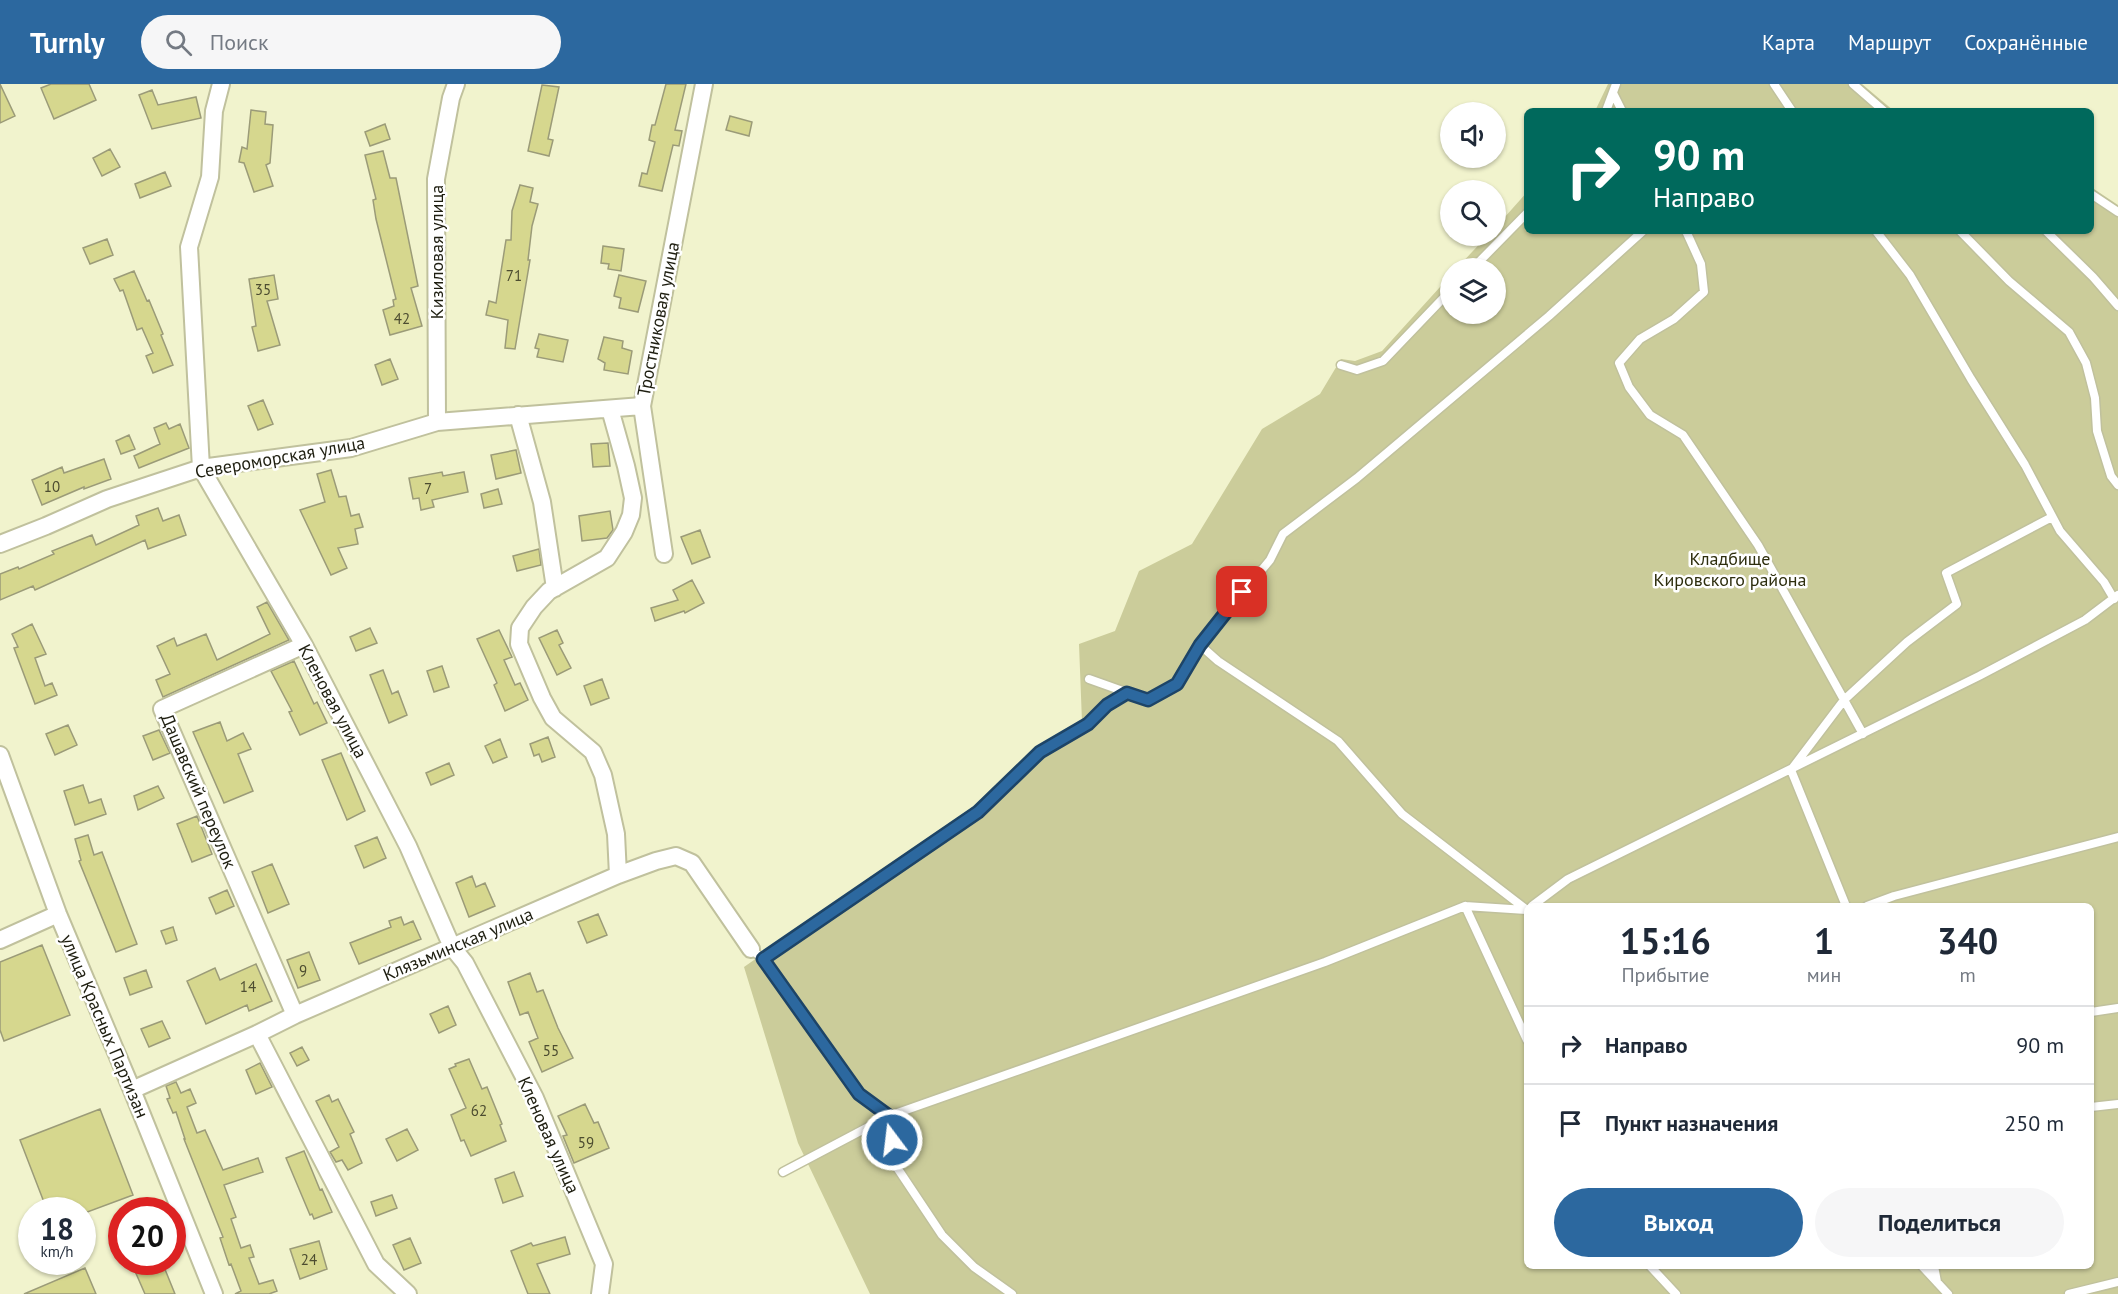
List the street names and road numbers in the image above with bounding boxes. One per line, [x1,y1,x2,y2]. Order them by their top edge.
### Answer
street label: Кизиловая улица [425,185,448,319]
street label: Тростниковая улица [632,240,684,398]
street label: Североморская улица [193,431,367,483]
street label: Кленовая улица [293,640,373,762]
street label: Дашавский переулок [156,710,242,872]
street label: Клязьминская улица [379,902,537,986]
street label: улица Красных Партизан [56,931,154,1121]
street label: Кленовая улица [513,1073,585,1197]

